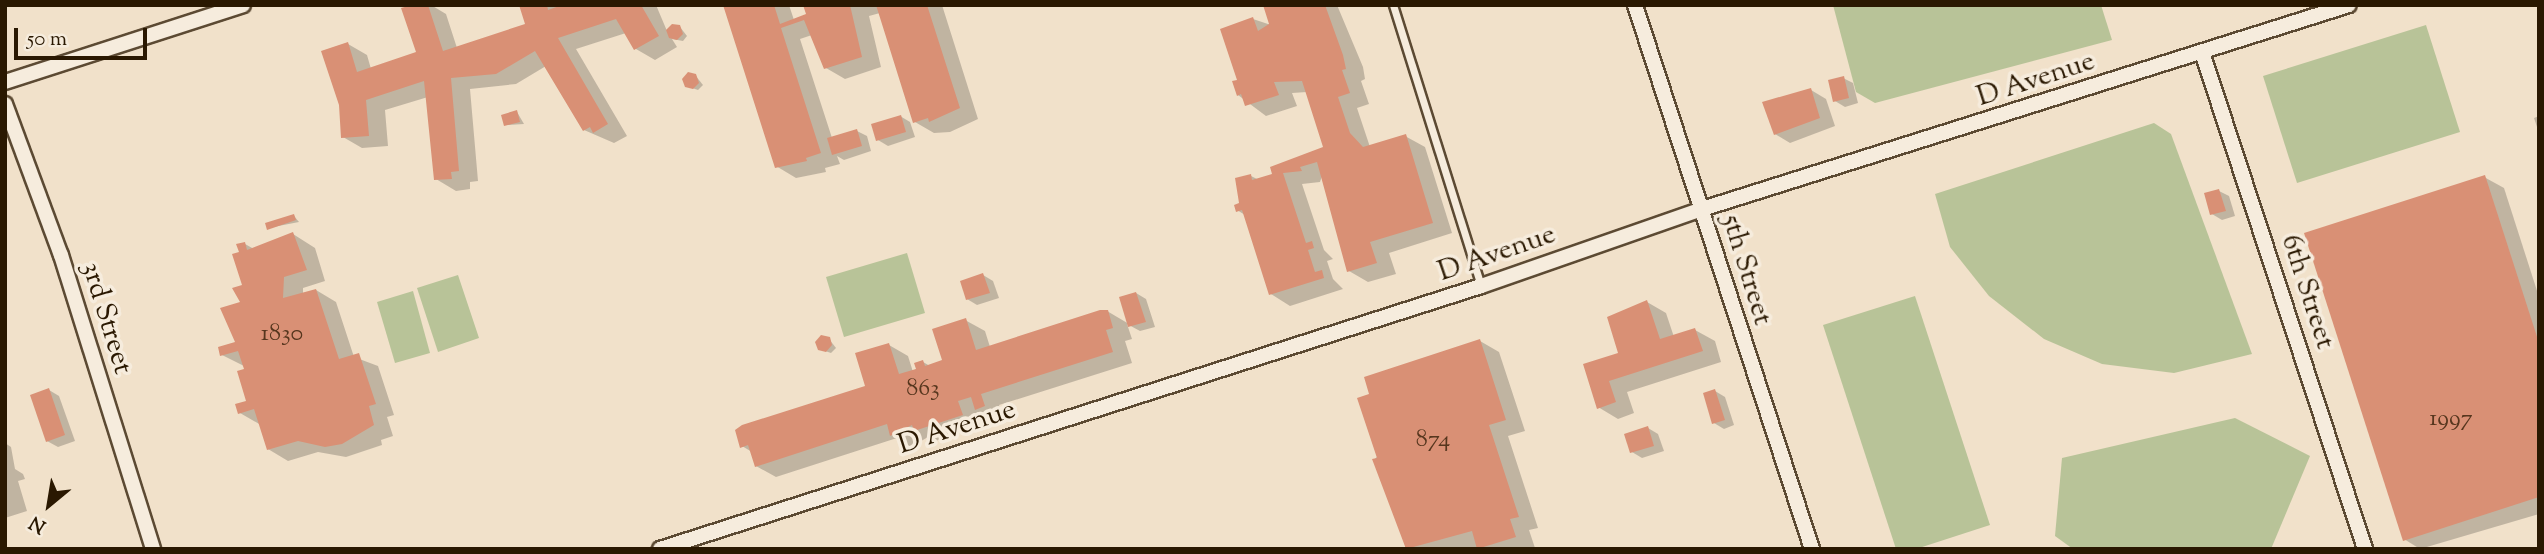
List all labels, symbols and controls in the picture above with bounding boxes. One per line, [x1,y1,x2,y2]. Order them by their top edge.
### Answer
scale bar [18,14,150,58]
text: 50 m [27,25,67,55]
street label: D Avenue [1973,45,2099,115]
street label: 5th Street [1713,211,1779,329]
street label: D Avenue [1434,218,1560,290]
street label: 6th Street [2273,231,2341,353]
street label: 3rd Street [73,258,139,378]
house number: 1830 [261,321,303,349]
house number: 863 [906,376,940,404]
street label: D Avenue [894,393,1020,463]
house number: 1997 [2429,406,2473,434]
house number: 874 [1416,427,1450,455]
north arrow [14,470,84,540]
text: N [25,508,52,539]

